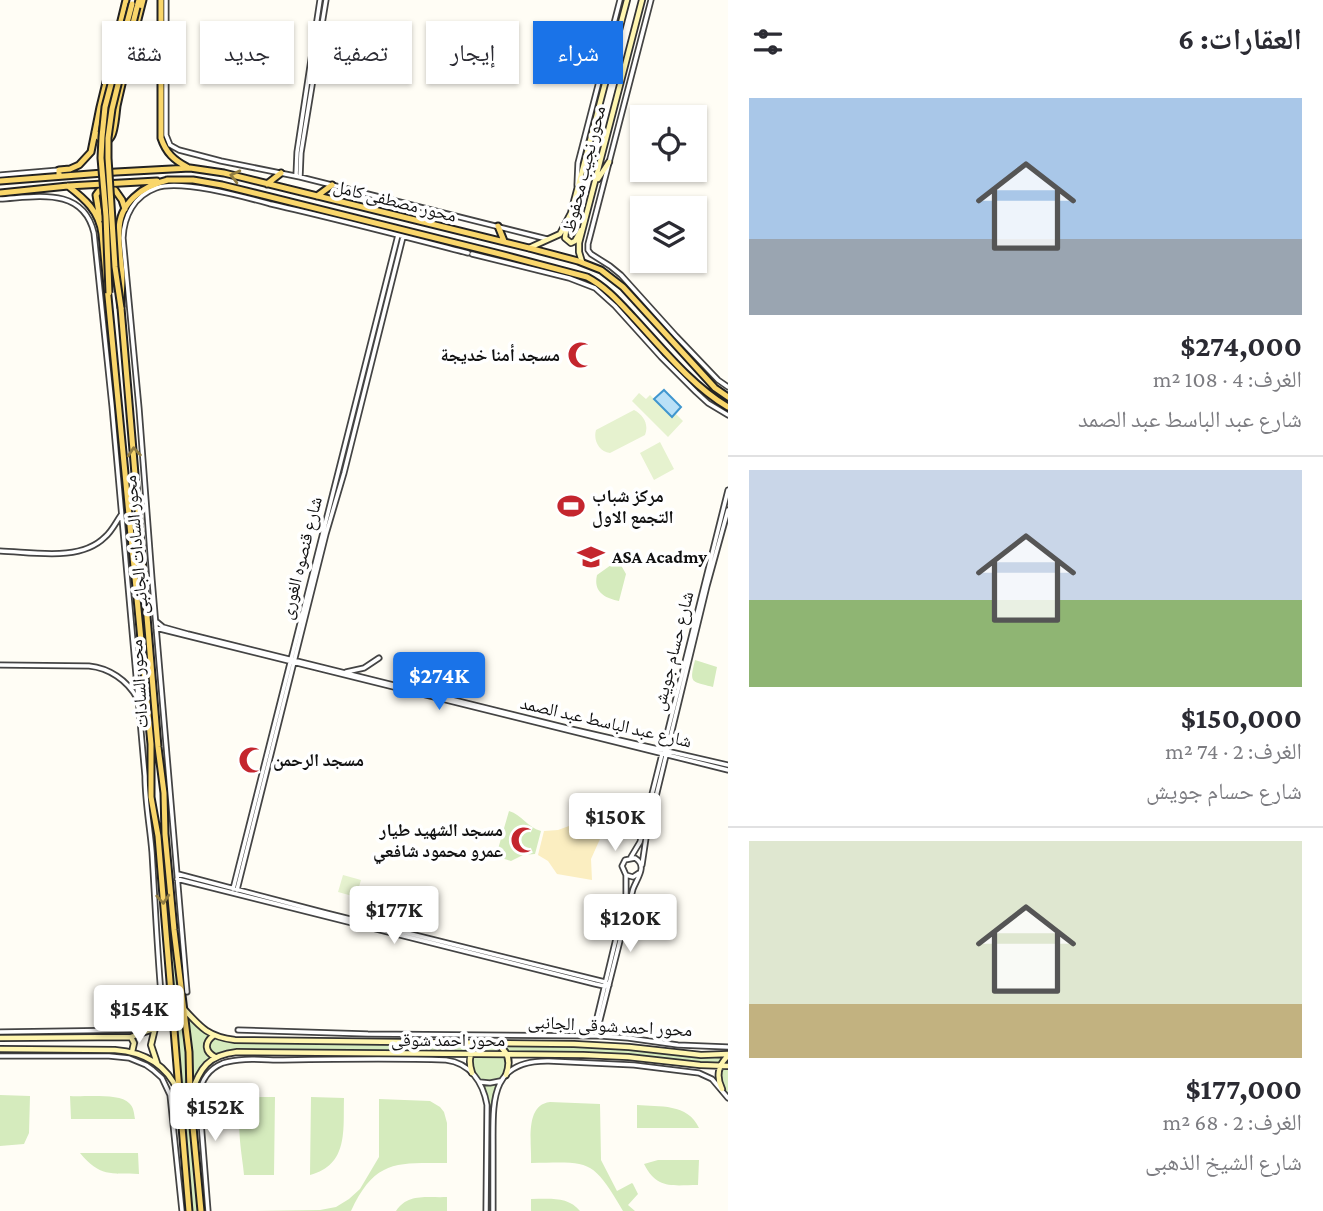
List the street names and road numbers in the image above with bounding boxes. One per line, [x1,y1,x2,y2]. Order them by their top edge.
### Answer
street label: محور نجيب محفوظ [559,104,610,235]
street label: محور مصطفى كامل [331,176,459,227]
street label: محور السادات الجانبى [120,474,153,615]
street label: شارع قنصوه الغورى [276,495,327,622]
street label: شارع حسام جويش [649,589,699,713]
street label: محور السادات [126,639,152,729]
street label: شارع عبد الباسط عبد الصمد [518,693,694,752]
street label: محور احمد شوقى الجانبى [527,1012,693,1041]
street label: محور احمد شوقى [391,1030,505,1051]

